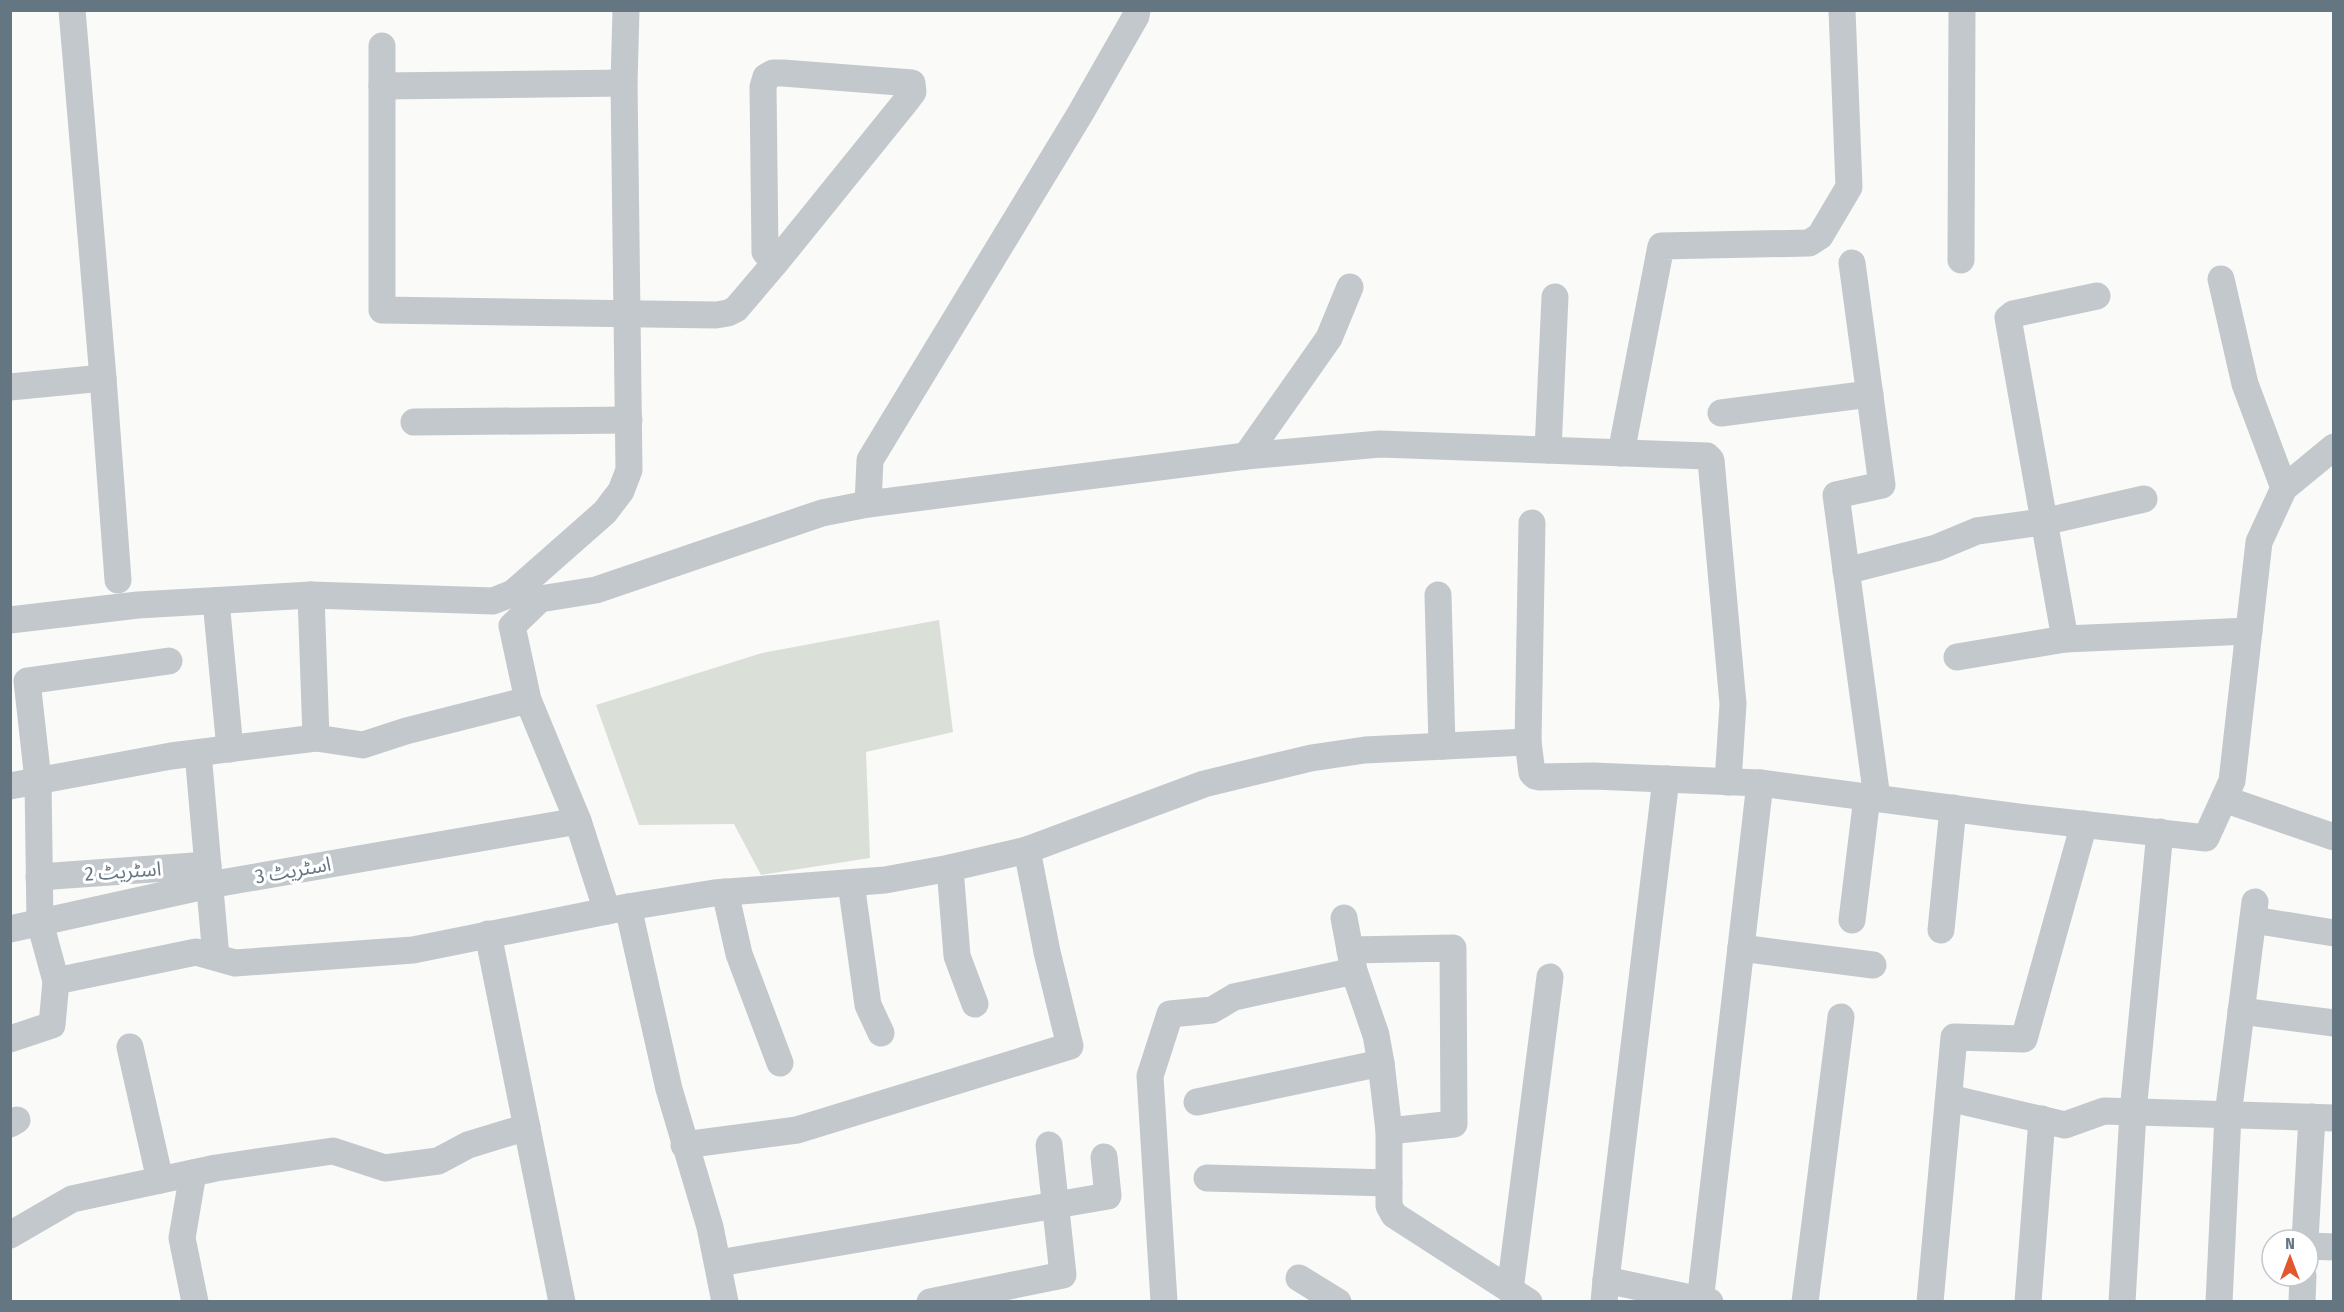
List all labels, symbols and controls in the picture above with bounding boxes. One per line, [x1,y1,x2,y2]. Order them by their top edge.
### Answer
street label: اسٹریٹ 3 [253,852,333,888]
street label: اسٹریٹ 2 [84,856,162,886]
north arrow [2260,1228,2320,1288]
text: N [2285,1234,2295,1253]

